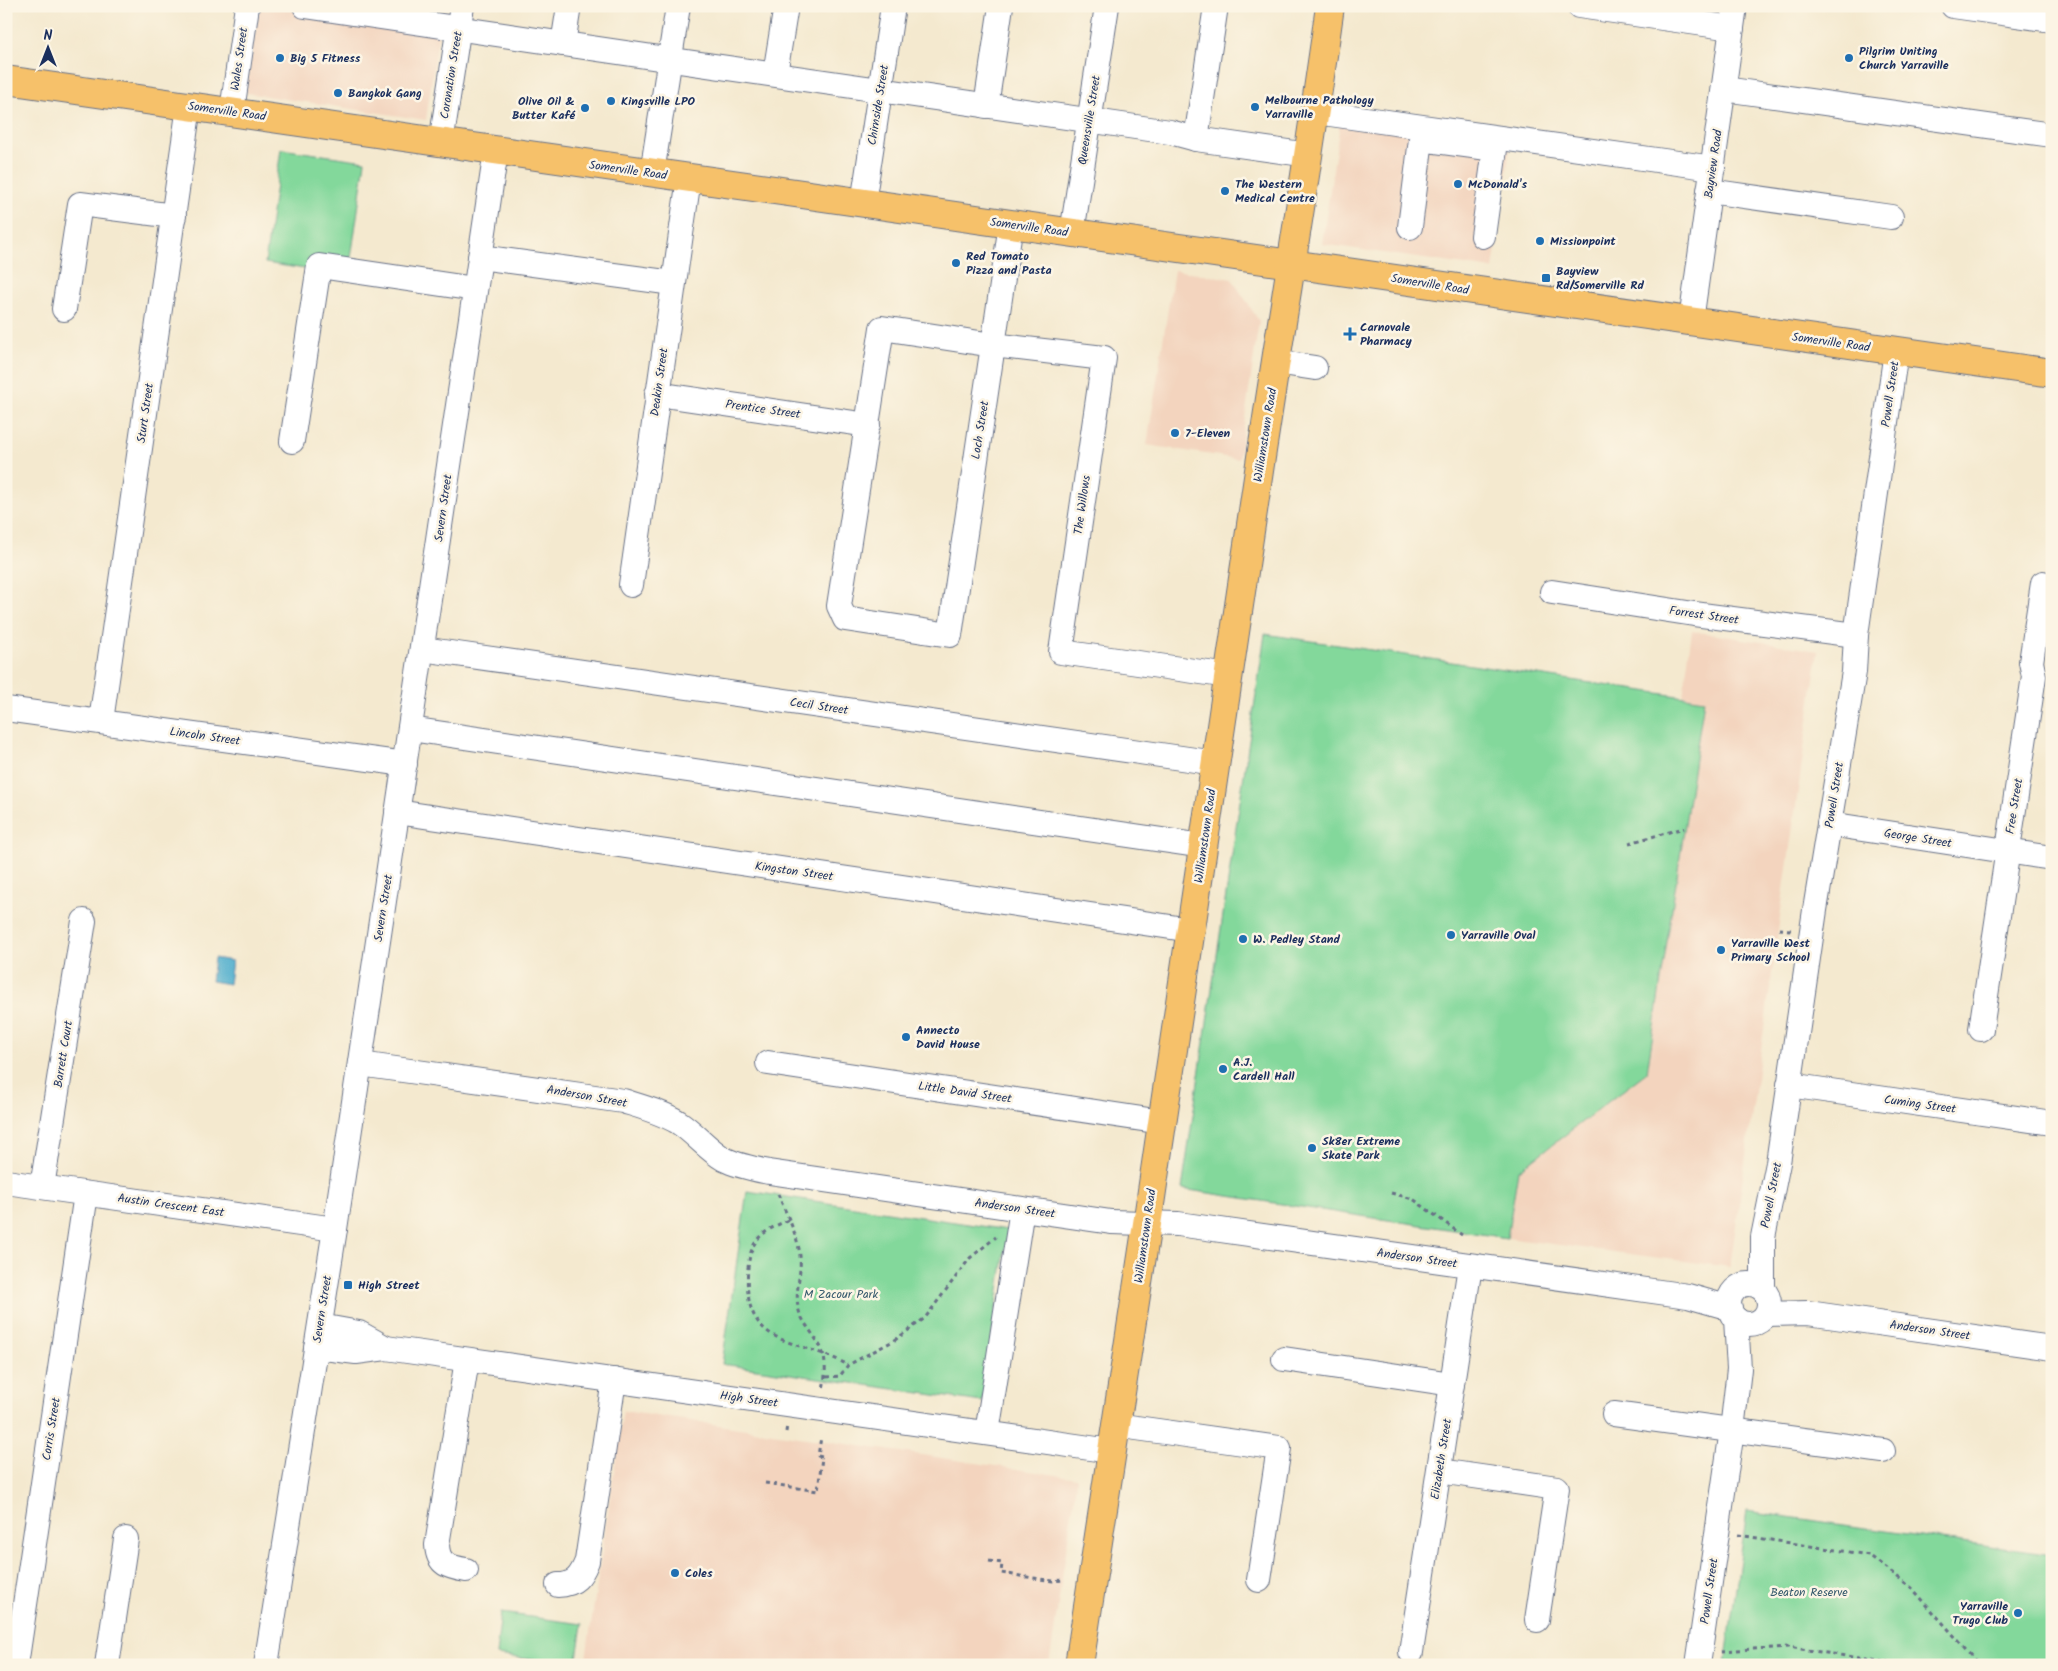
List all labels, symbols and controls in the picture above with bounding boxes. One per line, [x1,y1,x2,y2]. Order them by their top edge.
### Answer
north arrow [22,22,72,72]
text: N [44,25,53,47]
street label: Wales Street [226,26,253,92]
street label: Coronation Street [435,29,468,120]
place label: Pilgrim Uniting Church Yarraville [1859,42,1949,75]
place label: Big 5 Fitness [290,49,361,68]
marker: Big 5 Fitness [274,52,286,64]
marker: Pilgrim Uniting Church Yarraville [1843,52,1855,64]
street label: Chirnside Street [863,63,894,147]
street label: Queensville Street [1073,74,1106,166]
place label: Bangkok Gang [348,84,422,103]
marker: Bangkok Gang [332,87,344,99]
place label: Melbourne Pathology Yarraville [1265,91,1374,124]
place label: Olive Oil & Butter Kafé [512,92,576,125]
place label: Kingsville LPO [621,92,696,111]
marker: Kingsville LPO [605,95,617,107]
street label: Somerville Road [187,97,268,127]
marker: Melbourne Pathology Yarraville [1249,101,1261,113]
marker: Olive Oil & Butter Kafé [579,102,591,114]
street label: Bayview Road [1699,127,1728,200]
street label: Somerville Road [588,156,669,186]
place label: The Western Medical Centre [1235,175,1315,208]
place label: McDonald's [1468,175,1527,194]
marker: McDonald's [1452,178,1464,190]
marker: The Western Medical Centre [1219,185,1231,197]
street label: Somerville Road [989,213,1070,243]
place label: Missionpoint [1550,232,1616,251]
marker: Missionpoint [1534,235,1546,247]
place label: Red Tomato Pizza and Pasta [966,247,1052,280]
marker: Red Tomato Pizza and Pasta [950,257,962,269]
place label: Bayview Rd/Somerville Rd [1556,262,1644,295]
street label: Somerville Road [1390,269,1471,300]
marker: Bayview Rd/Somerville Rd [1540,272,1552,284]
place label: Carnovale Pharmacy [1360,318,1413,351]
marker: Carnovale Pharmacy [1344,328,1356,340]
street label: Somerville Road [1791,328,1872,358]
street label: Deakin Street [645,346,674,418]
street label: Powell Street [1876,359,1905,428]
street label: Sturt Street [132,381,159,444]
street label: Williamstown Road [1249,386,1282,483]
street label: Prentice Street [724,395,802,424]
street label: Loch Street [966,399,995,461]
place label: 7-Eleven [1185,424,1231,443]
marker: 7-Eleven [1169,427,1181,439]
street label: Severn Street [429,473,458,543]
street label: The Willows [1069,474,1096,536]
street label: Forrest Street [1668,601,1740,630]
street label: Cecil Street [788,693,850,720]
street label: Lincoln Street [168,722,242,751]
street label: Powell Street [1820,760,1849,829]
street label: Free Street [2001,776,2028,835]
street label: Williamstown Road [1189,787,1222,884]
street label: George Street [1883,824,1954,853]
street label: Kingston Street [754,857,835,886]
street label: Severn Street [369,873,398,943]
place label: Yarraville Oval [1461,926,1536,945]
marker: Yarraville Oval [1445,929,1457,941]
place label: W. Pedley Stand [1253,930,1341,949]
marker: W. Pedley Stand [1237,933,1249,945]
place label: Yarraville West Primary School [1731,934,1811,967]
marker: Yarraville West Primary School [1715,944,1727,956]
street label: Barrett Court [49,1019,78,1089]
place label: Annecto David House [916,1021,980,1054]
marker: Annecto David House [900,1031,912,1043]
place label: A.J. Cardell Hall [1233,1053,1295,1086]
marker: A.J. Cardell Hall [1217,1063,1229,1075]
street label: Little David Street [917,1077,1013,1109]
street label: Anderson Street [545,1080,629,1113]
street label: Cuming Street [1883,1090,1958,1119]
place label: Sk8er Extreme Skate Park [1322,1132,1400,1165]
marker: Sk8er Extreme Skate Park [1306,1142,1318,1154]
street label: Powell Street [1756,1160,1787,1230]
street label: Williamstown Road [1129,1187,1162,1284]
street label: Austin Crescent East [116,1189,226,1222]
street label: Anderson Street [973,1193,1057,1224]
street label: Anderson Street [1375,1243,1459,1274]
street label: Severn Street [308,1274,337,1344]
place label: High Street [358,1276,420,1295]
marker: High Street [342,1279,354,1291]
park label: M Zacour Park [804,1285,879,1304]
street label: Anderson Street [1888,1315,1972,1346]
street label: High Street [719,1386,779,1413]
street label: Corris Street [37,1396,66,1462]
street label: Elizabeth Street [1426,1417,1457,1501]
street label: Powell Street [1695,1556,1724,1625]
place label: Coles [685,1564,713,1583]
marker: Coles [669,1567,681,1579]
park label: Beaton Reserve [1770,1583,1848,1602]
place label: Yarraville Trugo Club [1952,1597,2008,1630]
marker: Yarraville Trugo Club [2012,1607,2024,1619]

